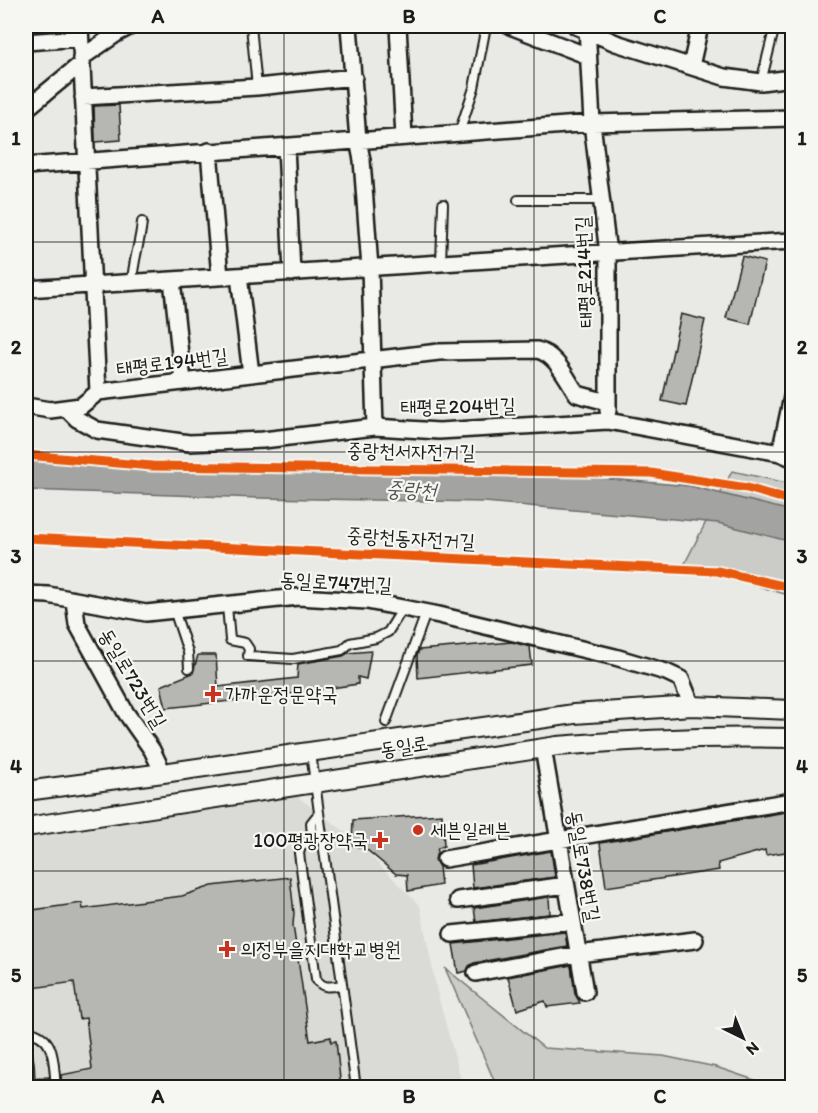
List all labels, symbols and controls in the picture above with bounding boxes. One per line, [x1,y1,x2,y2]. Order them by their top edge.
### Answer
text: A [151,4,165,28]
text: B [403,4,416,28]
text: C [654,4,667,28]
text: 1 [11,126,21,150]
text: 1 [797,126,807,150]
street label: 태평로214번길 [570,215,598,329]
text: 2 [11,335,22,359]
text: 2 [797,335,808,359]
street label: 태평로194번길 [115,343,229,381]
street label: 태평로204번길 [400,393,516,419]
street label: 중랑천서자전거길 [346,438,476,464]
water label: 중랑천 [385,476,439,503]
street label: 중랑천동자전거길 [346,523,476,553]
text: 3 [11,544,22,568]
text: 3 [797,544,808,568]
street label: 동일로747번길 [279,567,393,597]
street label: 동일로723번길 [94,624,172,732]
place label: 가까운정문약국 [225,682,338,706]
marker: 가까운정문약국 [206,687,220,701]
street label: 동일로 [378,730,430,762]
text: 4 [10,754,22,778]
text: 4 [796,754,808,778]
street label: 동일로738번길 [562,809,606,923]
place label: 세븐일레븐 [430,818,510,842]
marker: 세븐일레븐 [411,823,425,837]
place label: 100평광장약국 [254,828,368,852]
marker: 100평광장약국 [373,833,387,847]
place label: 의정부을지대학교병원 [240,937,401,961]
marker: 의정부을지대학교병원 [218,940,236,958]
text: 5 [11,963,22,987]
text: 5 [797,963,808,987]
north arrow [713,1008,773,1068]
text: N [742,1038,763,1059]
text: A [151,1084,165,1108]
text: B [403,1084,416,1108]
text: C [654,1084,667,1108]

